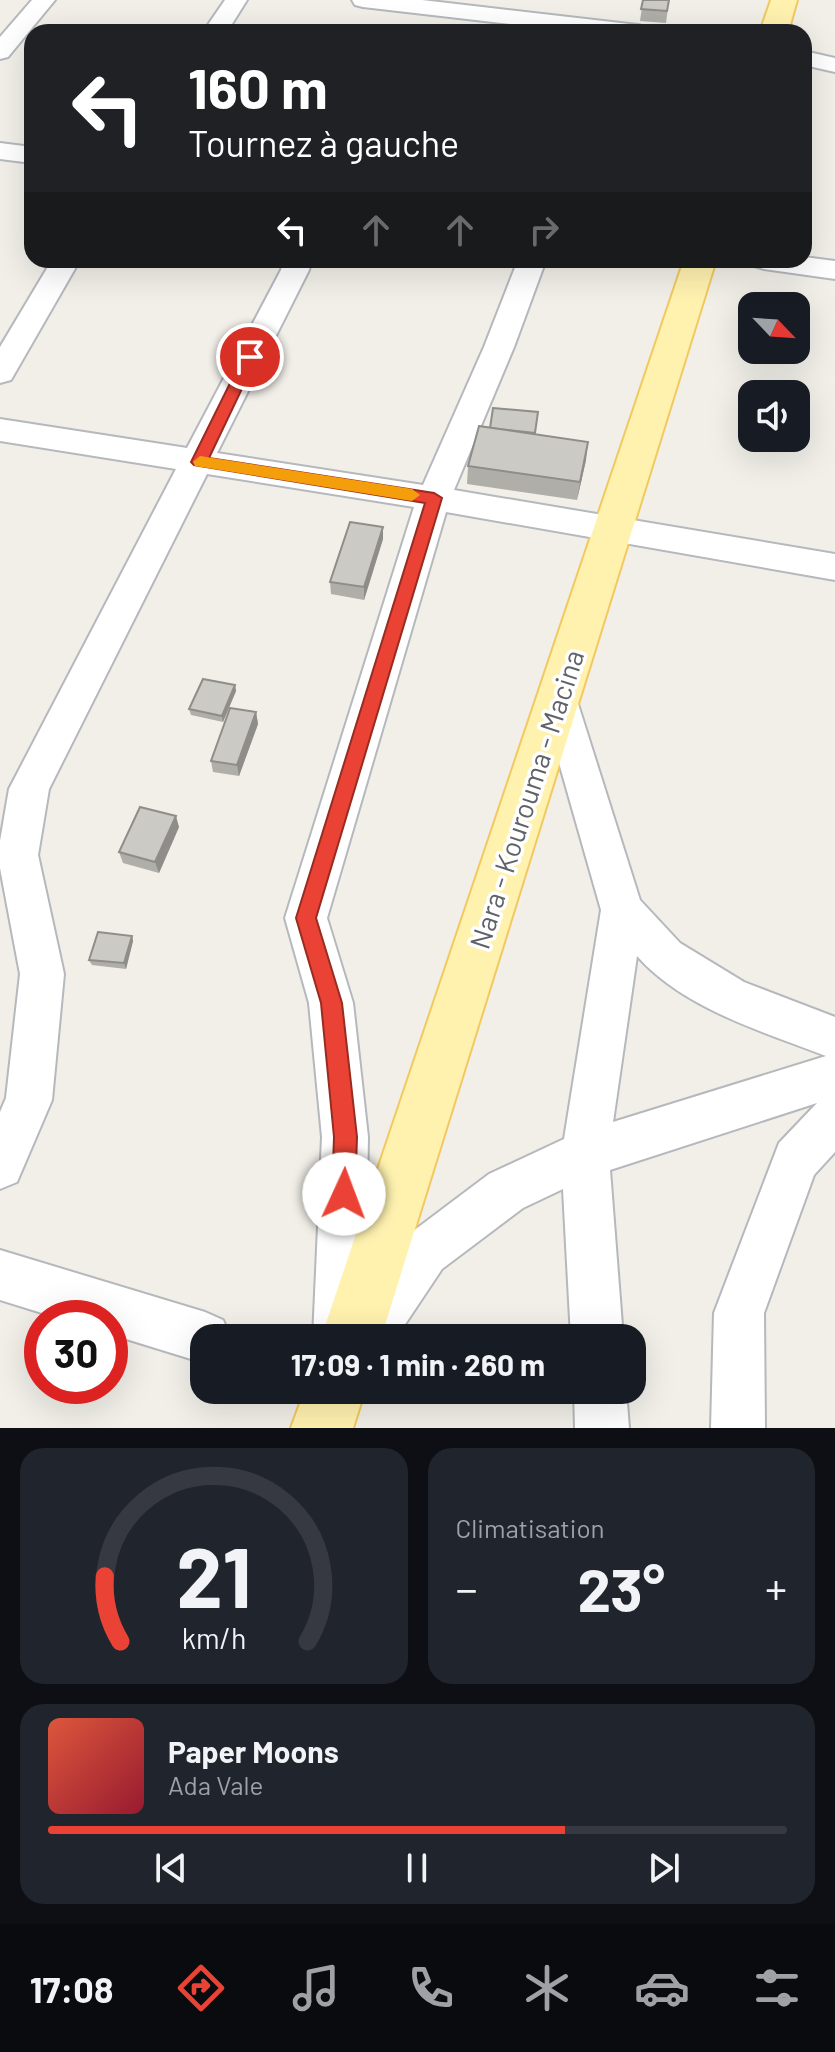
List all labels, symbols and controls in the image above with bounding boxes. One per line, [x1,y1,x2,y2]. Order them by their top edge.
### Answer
text: 160 m [188,53,328,120]
icon: left [56,56,160,160]
text: Tournez à gauche [188,121,459,164]
icon: left [270,208,314,252]
icon: ahead [354,208,398,252]
icon: ahead [438,208,482,252]
icon: right [522,208,566,252]
north arrow [738,292,810,364]
map controls [738,292,810,452]
pin [216,323,284,391]
icon: arrive [228,335,272,379]
button: sound [738,380,810,452]
street label: Nara - Kourouma - Macina [462,645,590,953]
position arrow [302,1152,386,1236]
speed limit sign: 30 [24,1300,128,1404]
text: 17:09 · 1 min · 260 m [291,1346,545,1382]
text: Climatisation [456,1512,605,1543]
text: 21 [176,1525,252,1625]
text: 23° [577,1552,665,1624]
text: − [456,1561,478,1614]
text: + [765,1561,787,1614]
text: km/h [181,1620,246,1655]
text: Paper Moons [168,1733,339,1769]
text: Ada Vale [168,1769,263,1800]
icon: previous [149,1846,193,1890]
icon: pause [395,1846,439,1890]
icon: next [642,1846,686,1890]
icon: directions [173,1960,229,2016]
icon: music [288,1960,344,2016]
icon: phone [403,1960,459,2016]
icon: climate [519,1960,575,2016]
icon: car [634,1960,690,2016]
icon: filters [749,1960,805,2016]
text: 17:08 [30,1967,113,2010]

